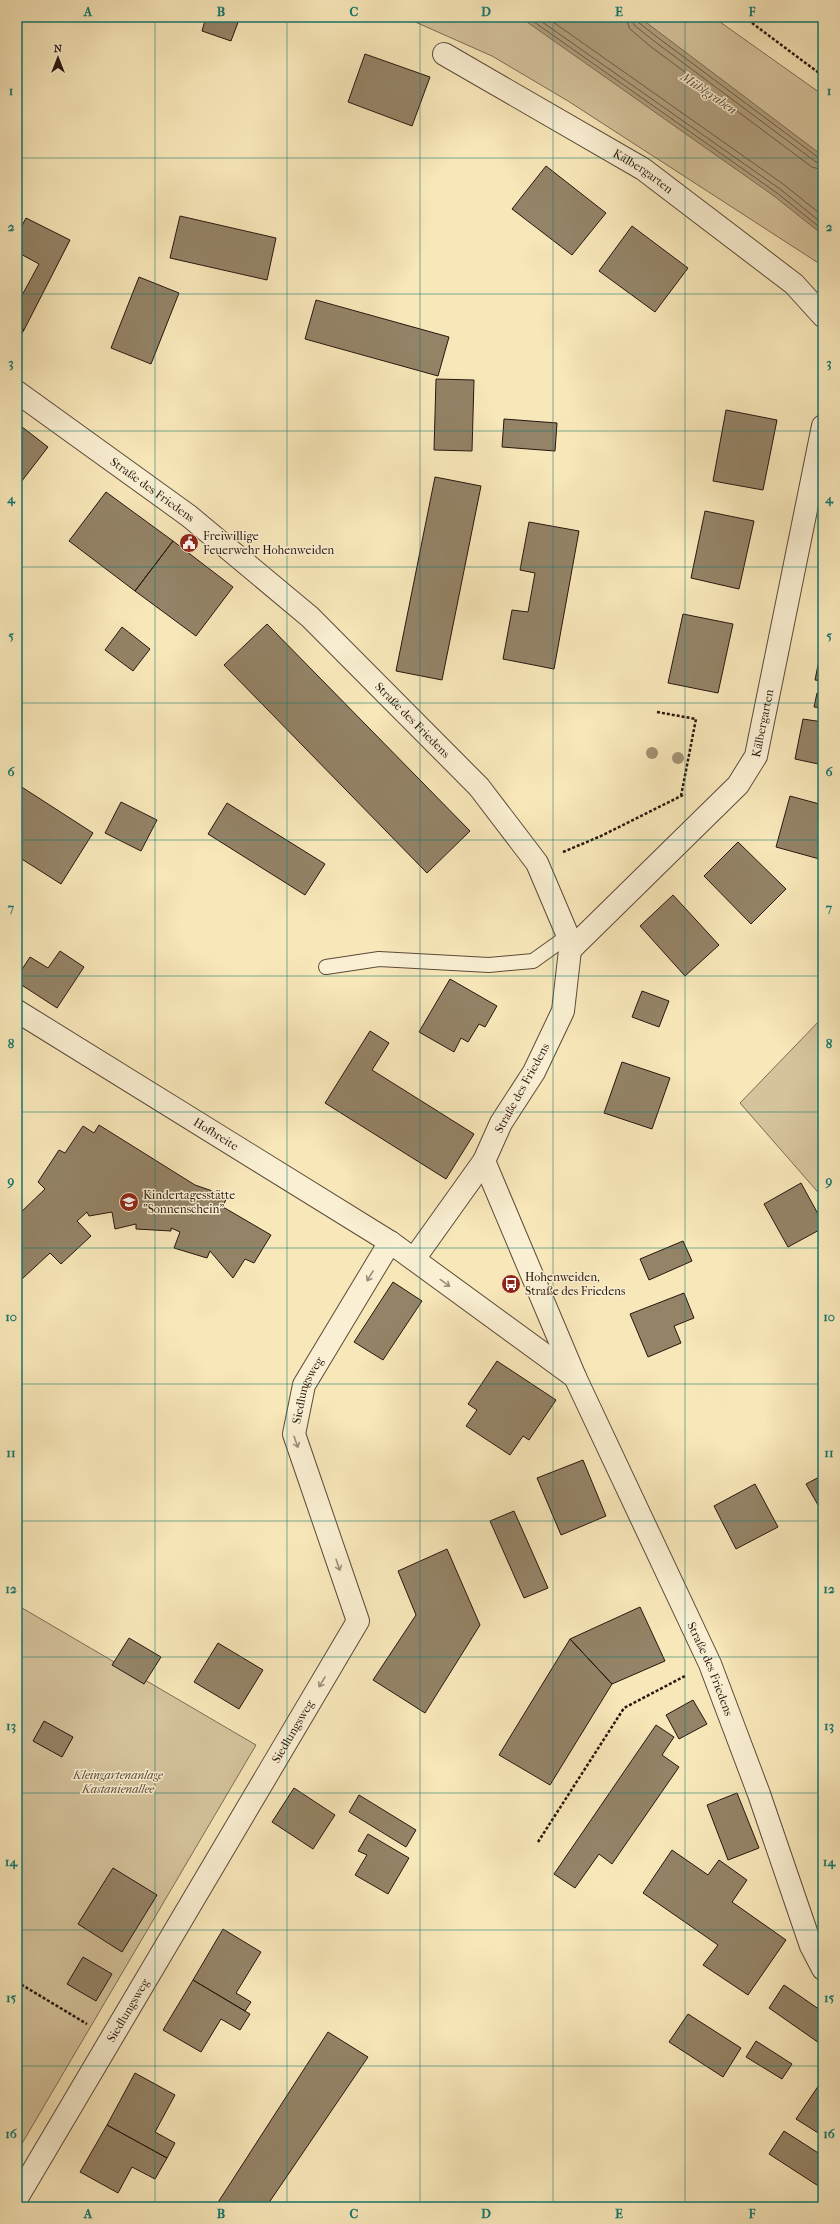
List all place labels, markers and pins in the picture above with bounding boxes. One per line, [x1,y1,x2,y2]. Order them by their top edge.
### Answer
place label: Freiwillige Feuerwehr Hohenweiden [203,529,334,557]
public building icon: Freiwillige Feuerwehr Hohenweiden [178,532,200,554]
place label: Kindertagesstätte "Sonnenschein" [143,1188,235,1216]
school or university icon: Kindertagesstätte "Sonnenschein" [118,1191,140,1213]
place label: Hohenweiden, Straße des Friedens [525,1270,626,1298]
bus stop icon: Hohenweiden, Straße des Friedens [500,1273,522,1295]

